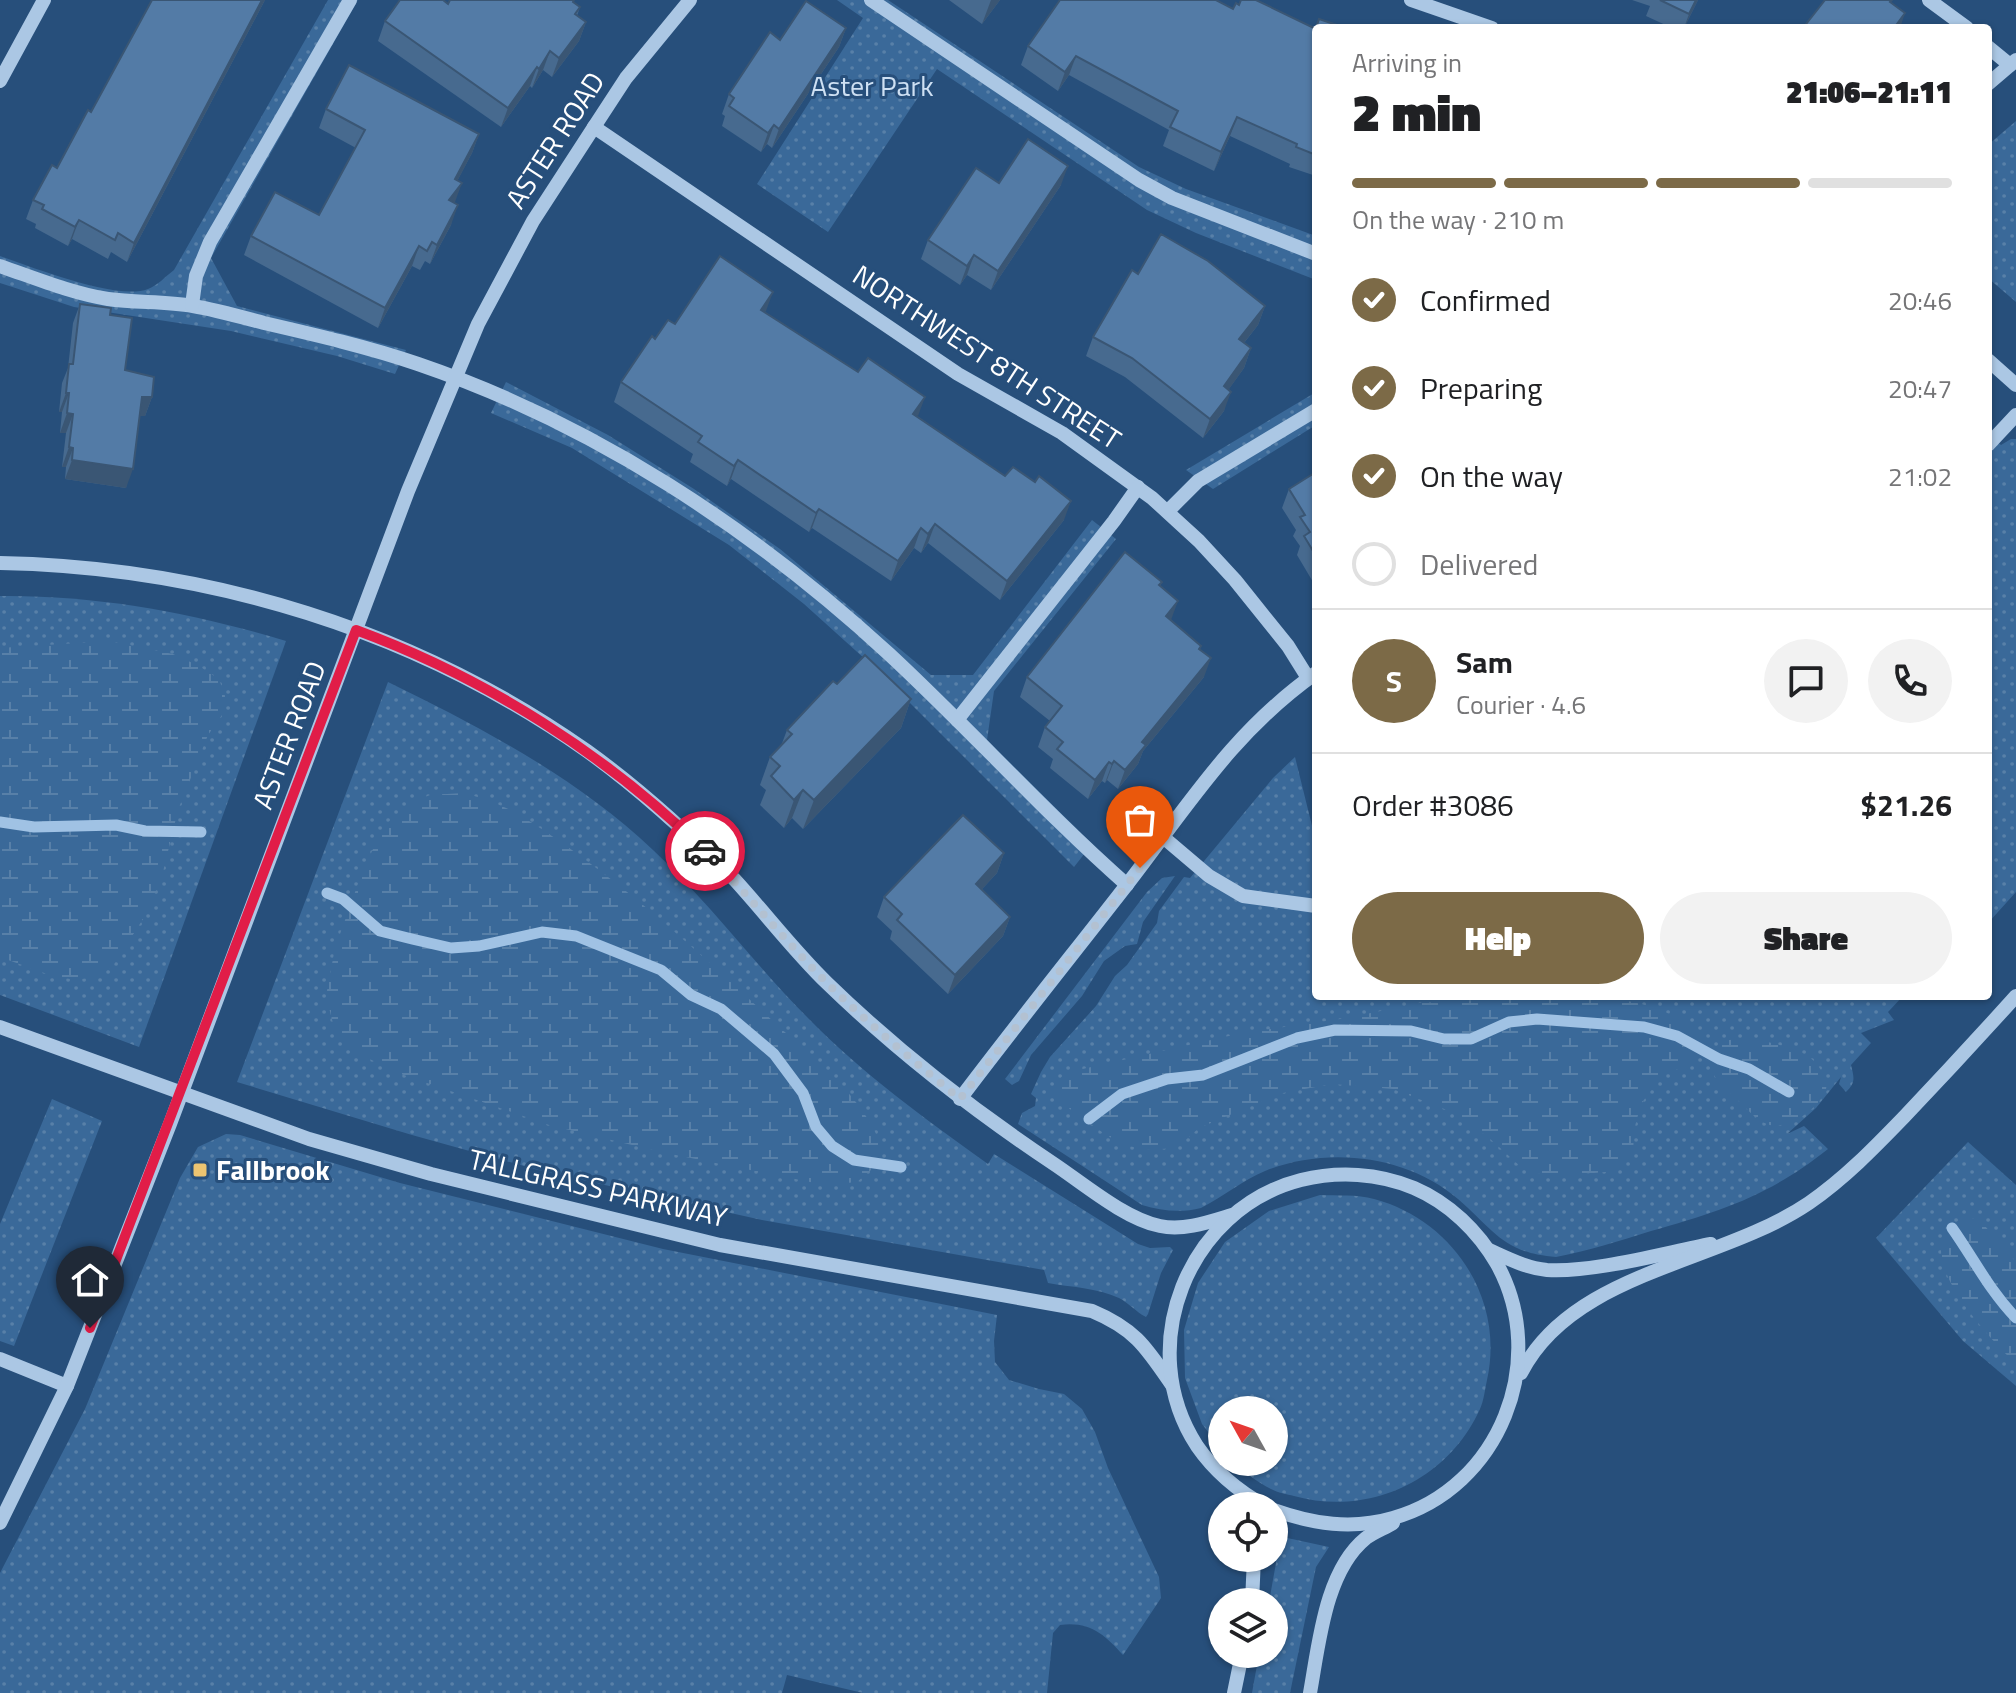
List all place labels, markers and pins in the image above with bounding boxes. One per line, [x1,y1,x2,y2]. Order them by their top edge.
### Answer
pin [1106,786,1174,868]
place label: Fallbrook [216,1148,330,1191]
marker: Fallbrook [191,1161,209,1179]
pin [56,1246,124,1328]

